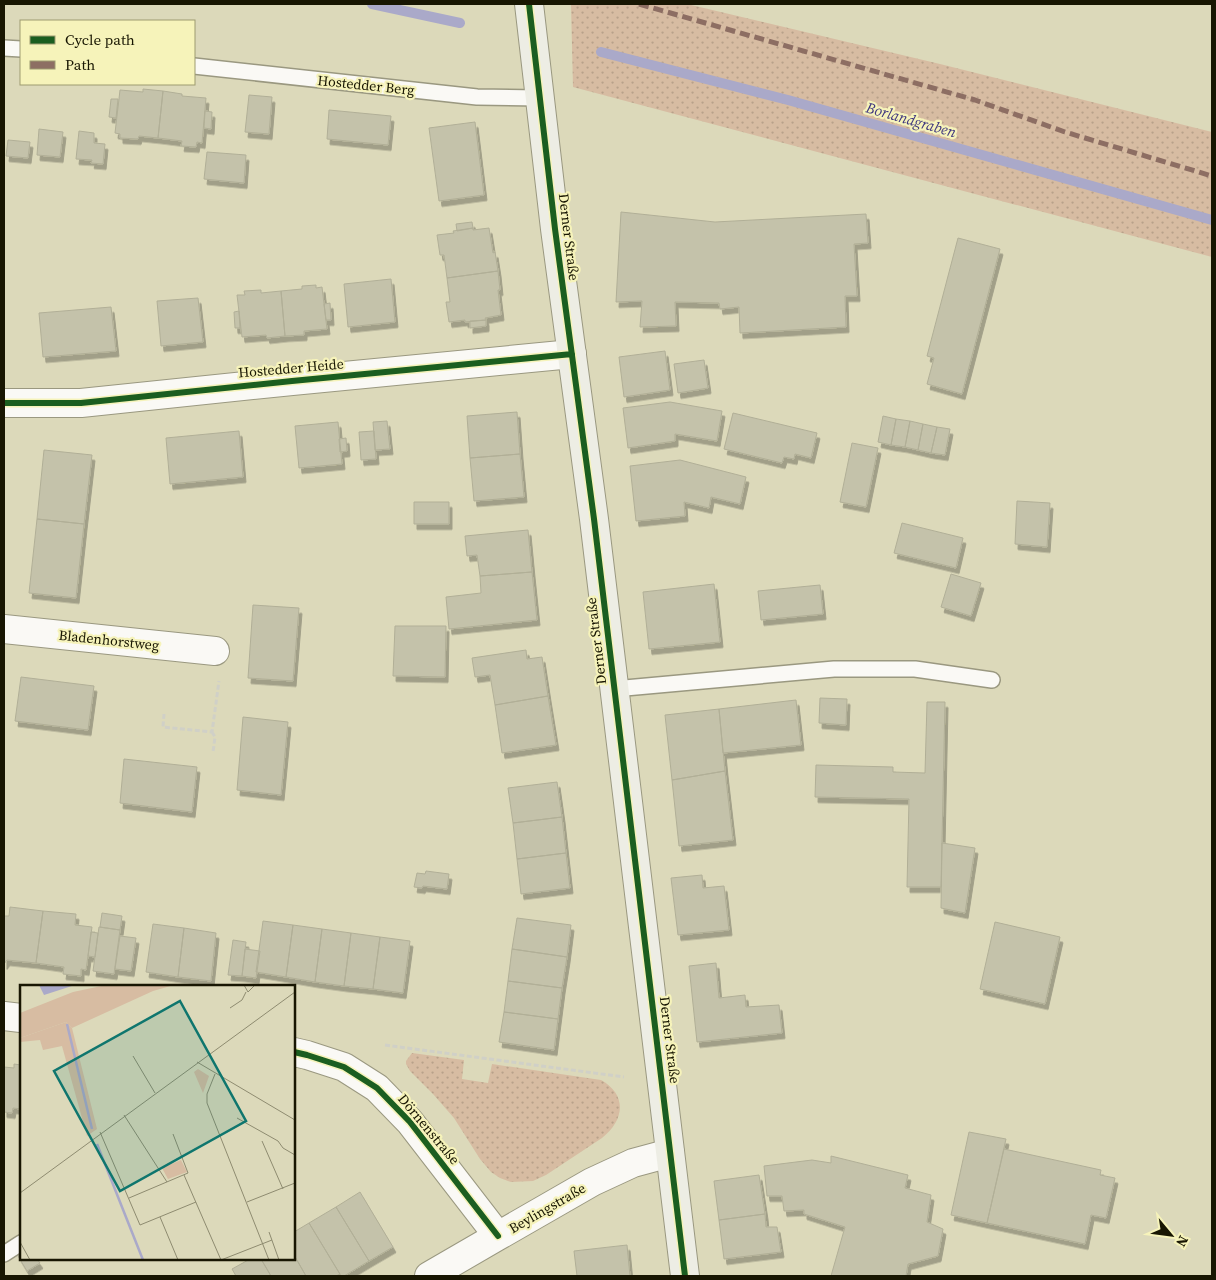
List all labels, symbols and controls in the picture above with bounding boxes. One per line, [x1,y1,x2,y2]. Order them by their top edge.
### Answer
legend [20,20,195,85]
text: Cycle path [65,29,135,50]
text: Path [65,54,95,75]
street label: Hostedder Berg [317,70,415,100]
water label: Borlandgraben [863,96,959,143]
street label: Derner Straße [554,192,584,282]
street label: Hostedder Heide [238,353,344,383]
street label: Derner Straße [581,596,611,686]
street label: Bladenhorstweg [58,625,160,655]
inset map [20,985,295,1260]
street label: Derner Straße [655,995,685,1085]
street label: Dörnenstraße [394,1089,464,1169]
street label: Beylingstraße [505,1178,589,1238]
north arrow [1146,1210,1196,1260]
text: N [1171,1232,1194,1251]

